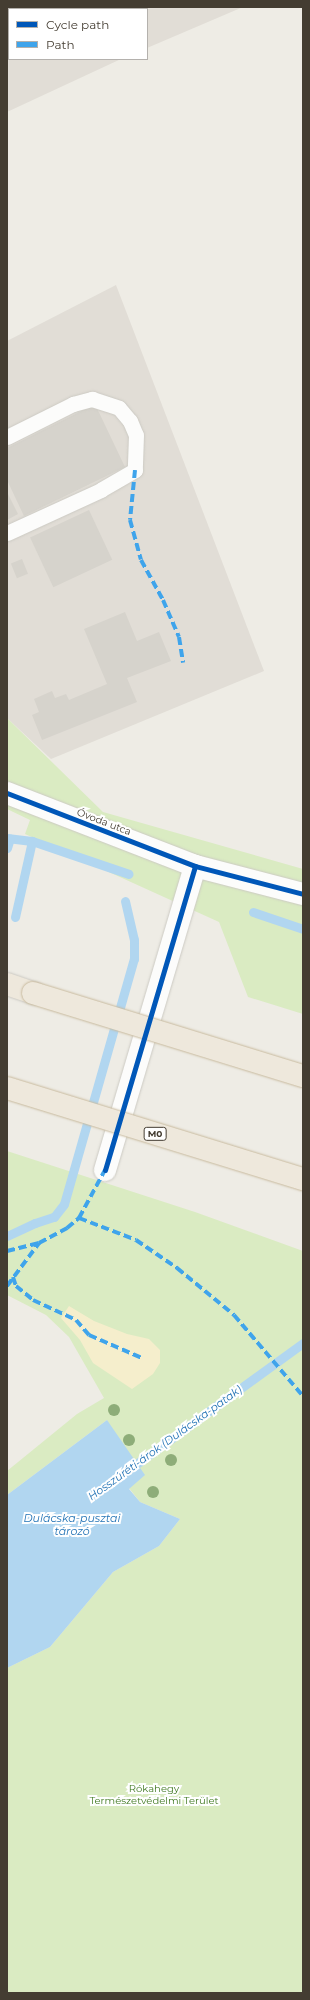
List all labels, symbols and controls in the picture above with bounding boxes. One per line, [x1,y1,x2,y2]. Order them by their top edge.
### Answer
legend [8,8,148,60]
text: Cycle path [46,17,109,32]
text: Path [46,37,75,52]
street label: Óvoda utca [75,806,133,838]
road number: M0 [143,1127,167,1141]
water label: Hosszúréti-árok (Dulácska-patak) [86,1383,244,1503]
water label: Dulácska-pusztai tározó [24,1512,120,1538]
park label: Rókahegy Természetvédelmi Terület [89,1782,219,1806]

